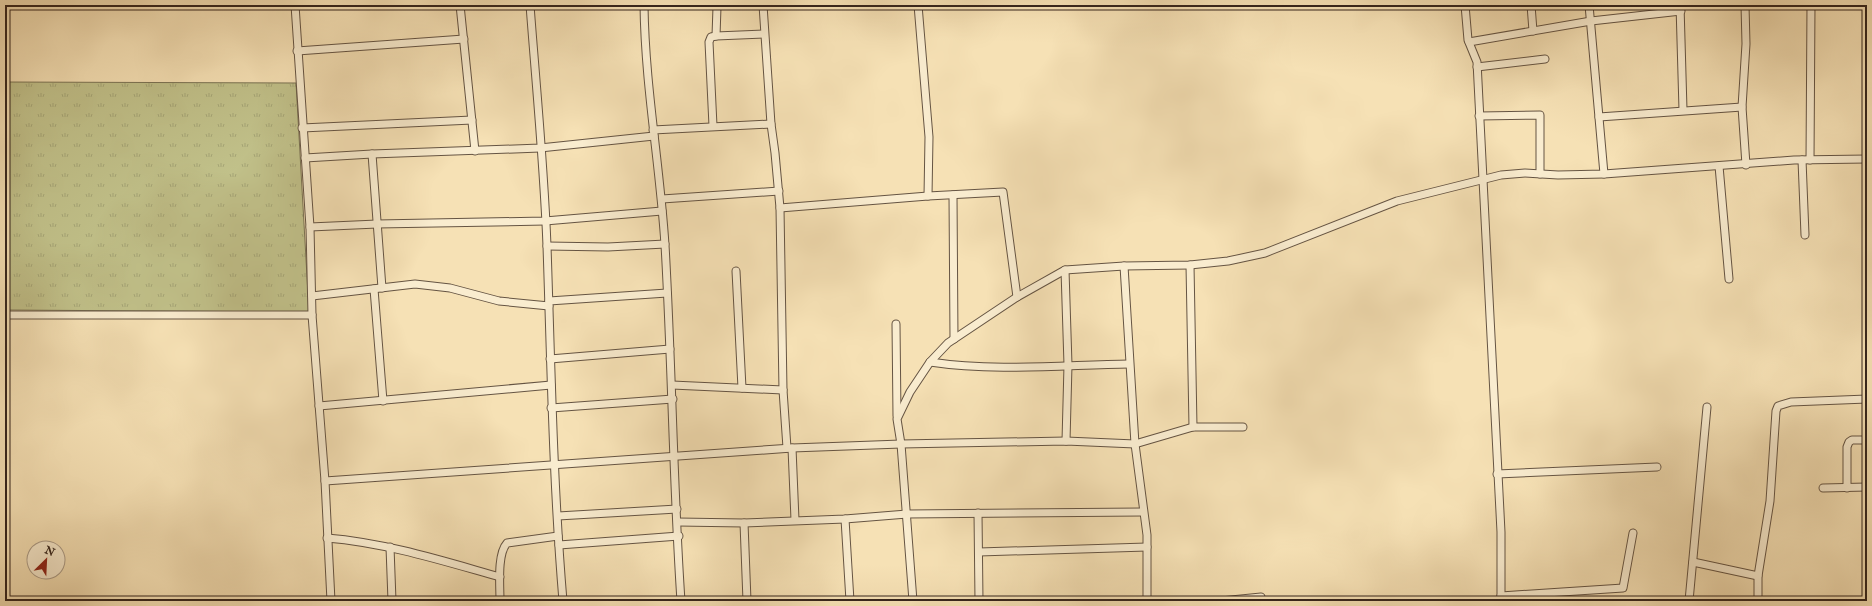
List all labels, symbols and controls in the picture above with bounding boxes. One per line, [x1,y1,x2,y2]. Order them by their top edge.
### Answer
north arrow [26,540,66,580]
text: N [42,543,57,560]

